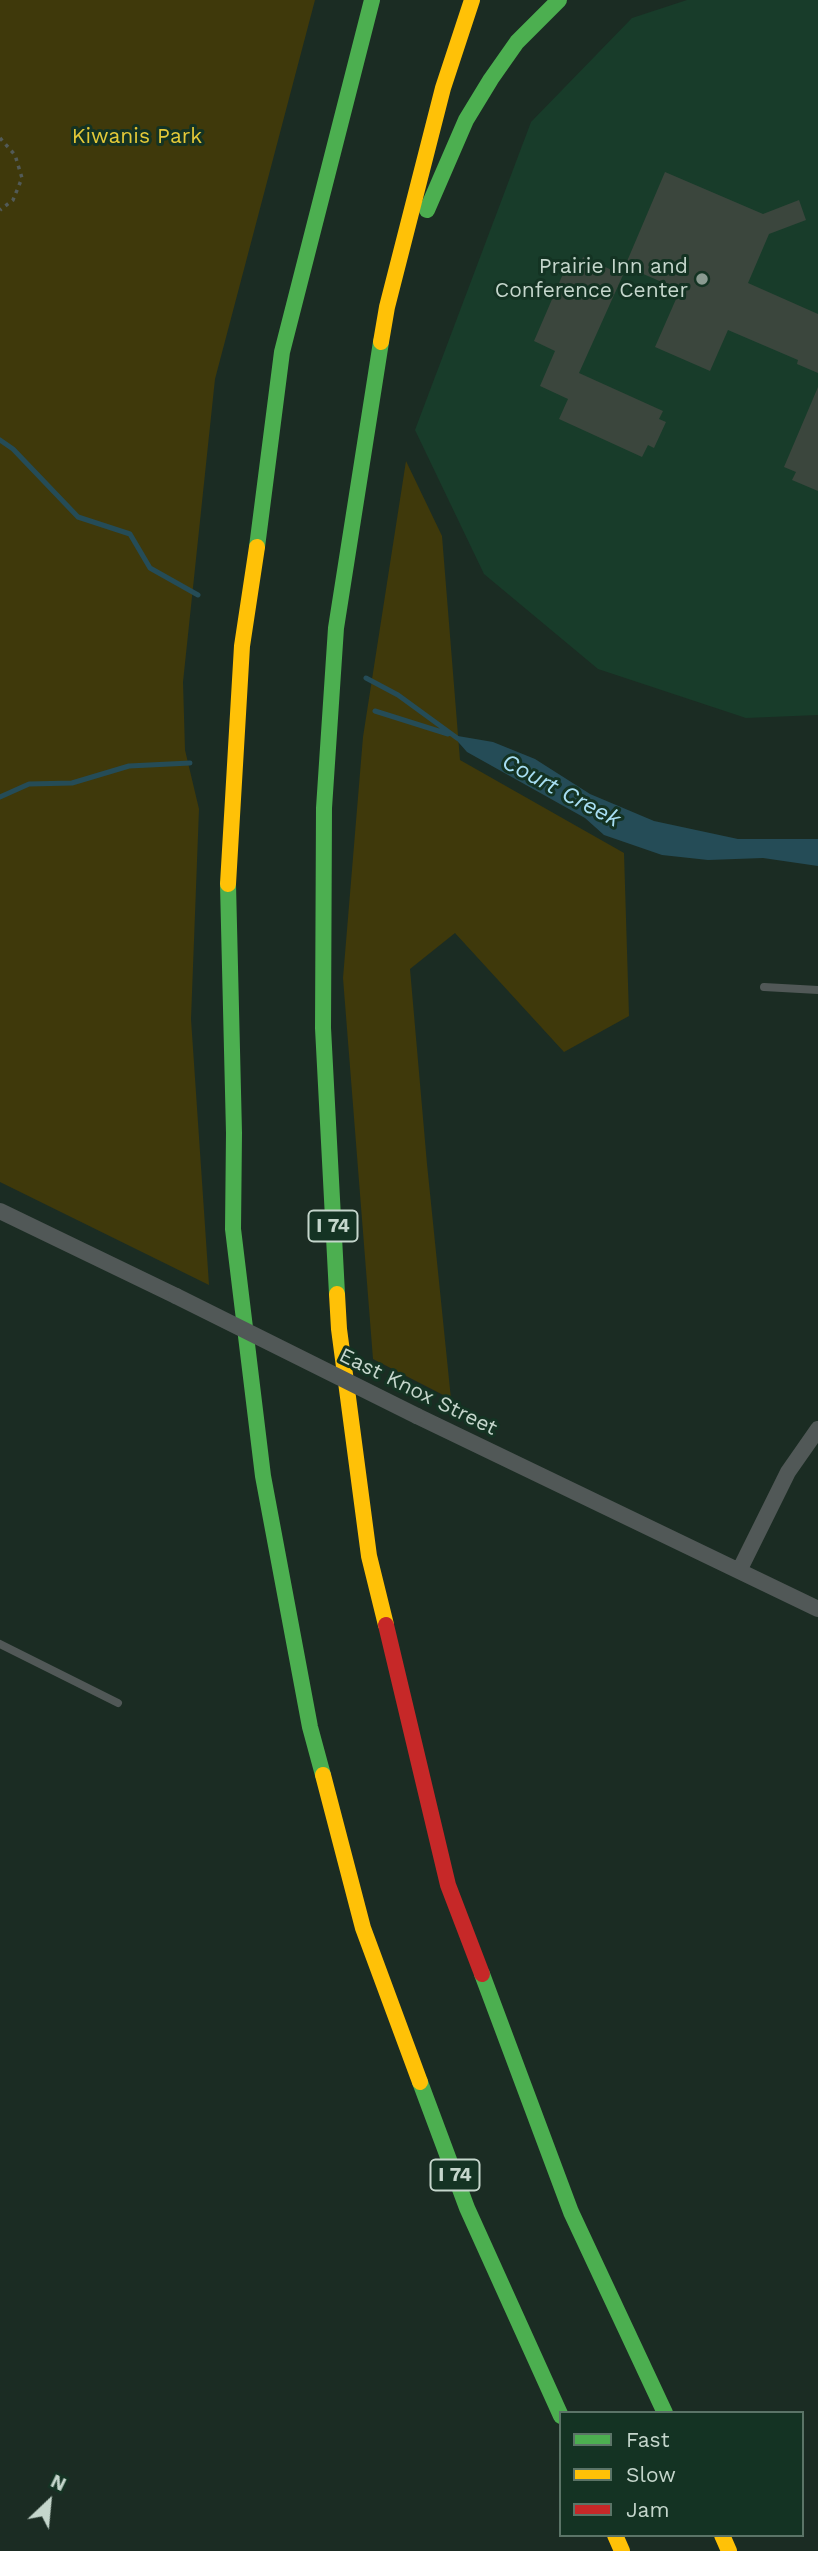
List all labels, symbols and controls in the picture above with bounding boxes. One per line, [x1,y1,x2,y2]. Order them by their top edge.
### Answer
park label: Kiwanis Park [72,124,202,150]
place label: Prairie Inn and Conference Center [495,254,688,304]
marker: Prairie Inn and Conference Center [694,271,710,287]
water label: Court Creek [497,748,625,834]
road number: I 74 [308,1210,358,1242]
street label: East Knox Street [335,1343,501,1441]
road number: I 74 [430,2160,480,2190]
legend [559,2411,804,2537]
text: Fast [626,2427,670,2452]
text: Slow [626,2462,676,2487]
north arrow [14,2467,84,2537]
text: N [47,2469,70,2496]
text: Jam [626,2497,669,2522]

